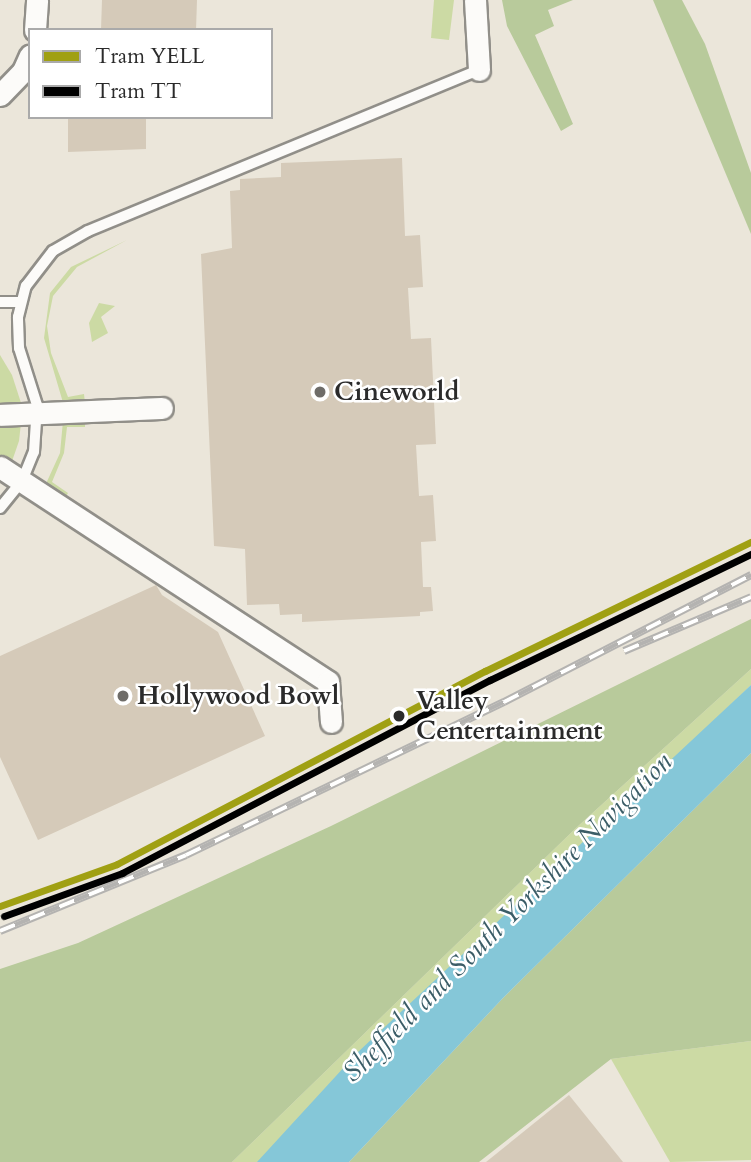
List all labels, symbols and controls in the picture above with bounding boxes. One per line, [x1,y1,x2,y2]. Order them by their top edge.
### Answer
legend [28,28,273,119]
text: Tram YELL [95,42,205,71]
text: Tram TT [95,77,181,106]
place label: Cineworld [334,376,459,408]
marker: Cineworld [312,384,328,400]
place label: Hollywood Bowl [137,680,339,712]
place label: Valley Centertainment [416,685,602,746]
marker: Hollywood Bowl [115,688,131,704]
marker: Valley Centertainment [388,705,410,727]
water label: Sheffield and South Yorkshire Navigation [335,745,679,1089]

